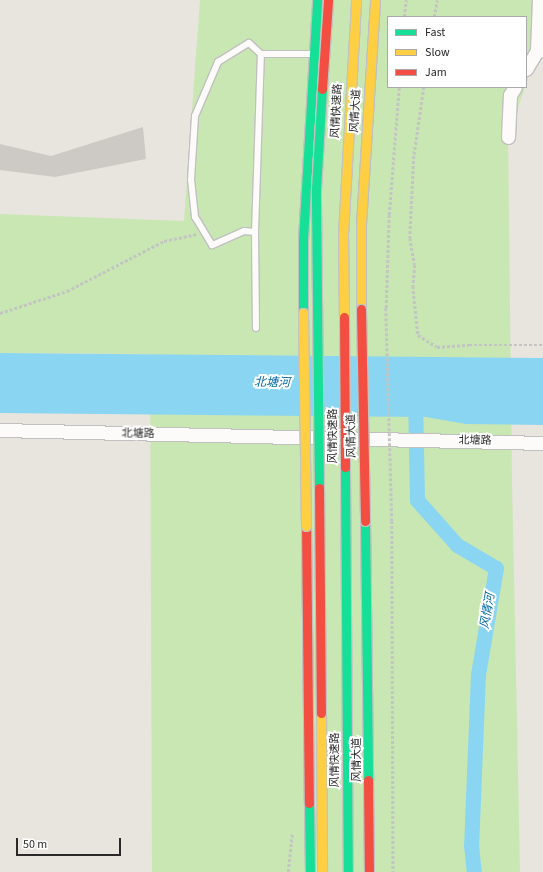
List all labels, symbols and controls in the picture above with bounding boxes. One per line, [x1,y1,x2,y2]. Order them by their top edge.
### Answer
legend [387,16,527,88]
text: Fast [425,24,445,41]
text: Slow [425,44,450,61]
text: Jam [425,64,447,81]
street label: 风情快速路 [329,83,345,139]
street label: 风情大道 [348,89,364,133]
water label: 北塘河 [254,375,290,391]
street label: 风情快速路 [326,409,340,463]
street label: 风情大道 [345,414,359,458]
street label: 北塘路 [121,427,155,441]
street label: 北塘路 [458,434,492,448]
water label: 风情河 [478,592,498,630]
street label: 风情快速路 [328,733,342,787]
street label: 风情大道 [350,738,364,782]
scale bar [18,830,123,856]
text: 50 m [23,836,47,853]

